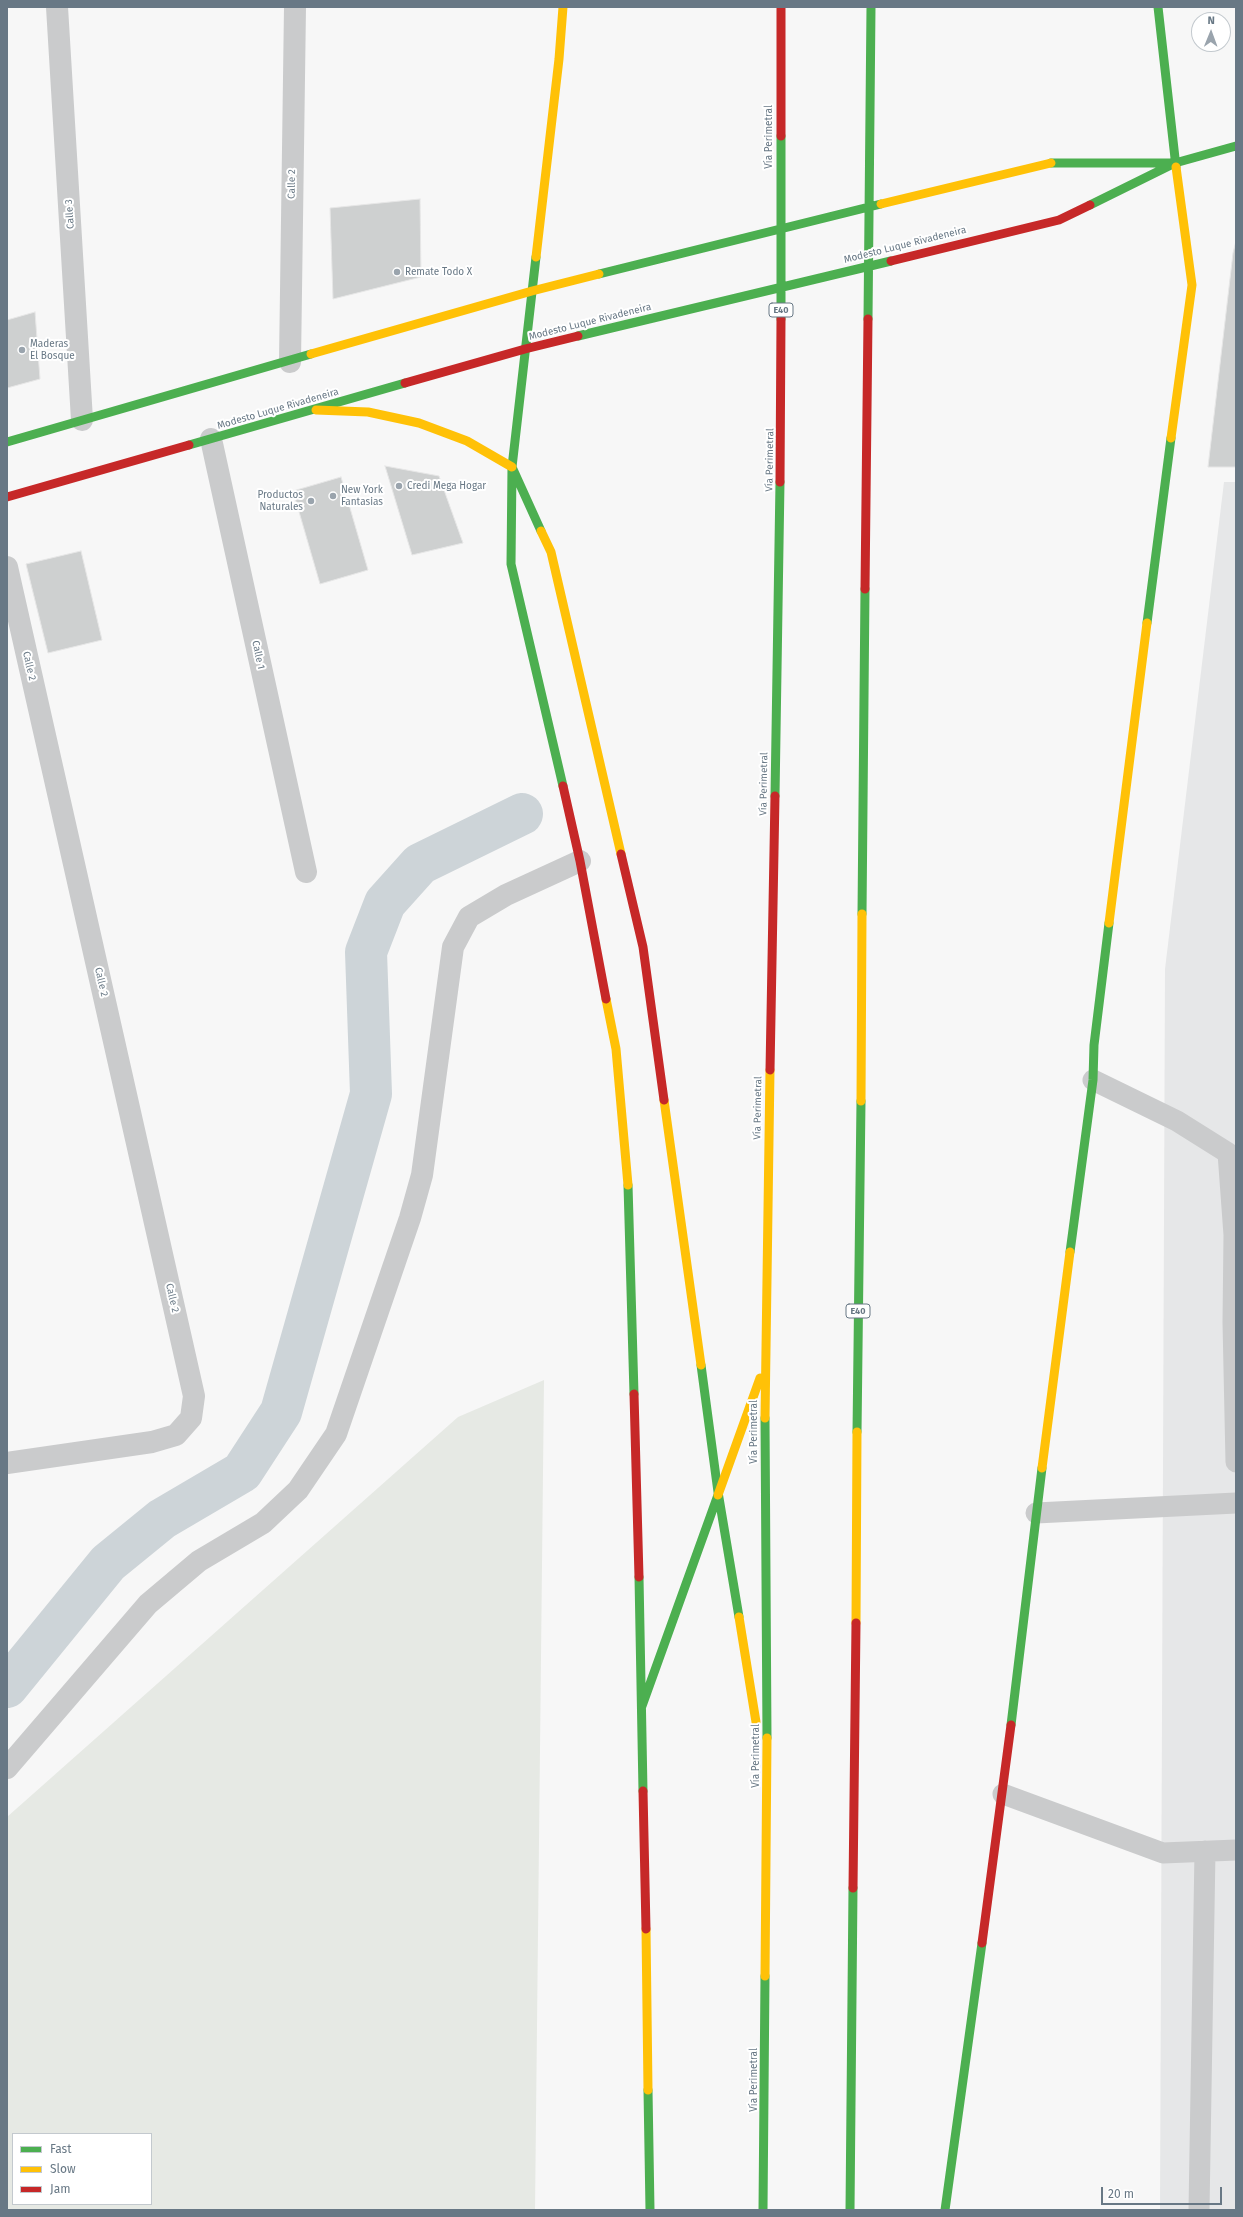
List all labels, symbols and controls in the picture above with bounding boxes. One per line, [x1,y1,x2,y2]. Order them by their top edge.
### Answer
north arrow [1191,12,1231,52]
text: N [1207,14,1215,27]
street label: Vía Perimetral [763,105,775,169]
street label: Calle 2 [286,169,298,199]
street label: Calle 3 [63,199,77,229]
street label: Modesto Luque Rivadeneira [843,224,967,266]
place label: Remate Todo X [405,266,472,278]
marker: Remate Todo X [392,267,402,277]
street label: Modesto Luque Rivadeneira [528,301,652,343]
road number: E40 [769,303,793,317]
place label: Maderas El Bosque [30,338,75,362]
marker: Maderas El Bosque [17,345,27,355]
street label: Modesto Luque Rivadeneira [216,386,340,432]
street label: Vía Perimetral [763,428,777,492]
place label: Credi Mega Hogar [407,480,486,492]
marker: Credi Mega Hogar [394,481,404,491]
place label: New York Fantasias [341,484,383,508]
place label: Productos Naturales [257,489,303,512]
marker: New York Fantasias [328,491,338,501]
marker: Productos Naturales [306,496,316,506]
street label: Calle 1 [249,640,267,670]
street label: Calle 2 [20,650,38,682]
street label: Vía Perimetral [757,752,771,816]
street label: Calle 2 [92,966,110,998]
street label: Vía Perimetral [751,1076,765,1140]
street label: Calle 2 [163,1282,181,1314]
road number: E40 [846,1304,870,1318]
street label: Vía Perimetral [748,1400,760,1464]
street label: Vía Perimetral [750,1724,762,1788]
street label: Vía Perimetral [748,2048,760,2112]
legend [12,2133,152,2205]
text: Fast [50,2142,72,2156]
text: Slow [50,2162,76,2176]
scale bar [1103,2179,1224,2205]
text: Jam [50,2182,70,2196]
text: 20 m [1108,2187,1134,2201]

